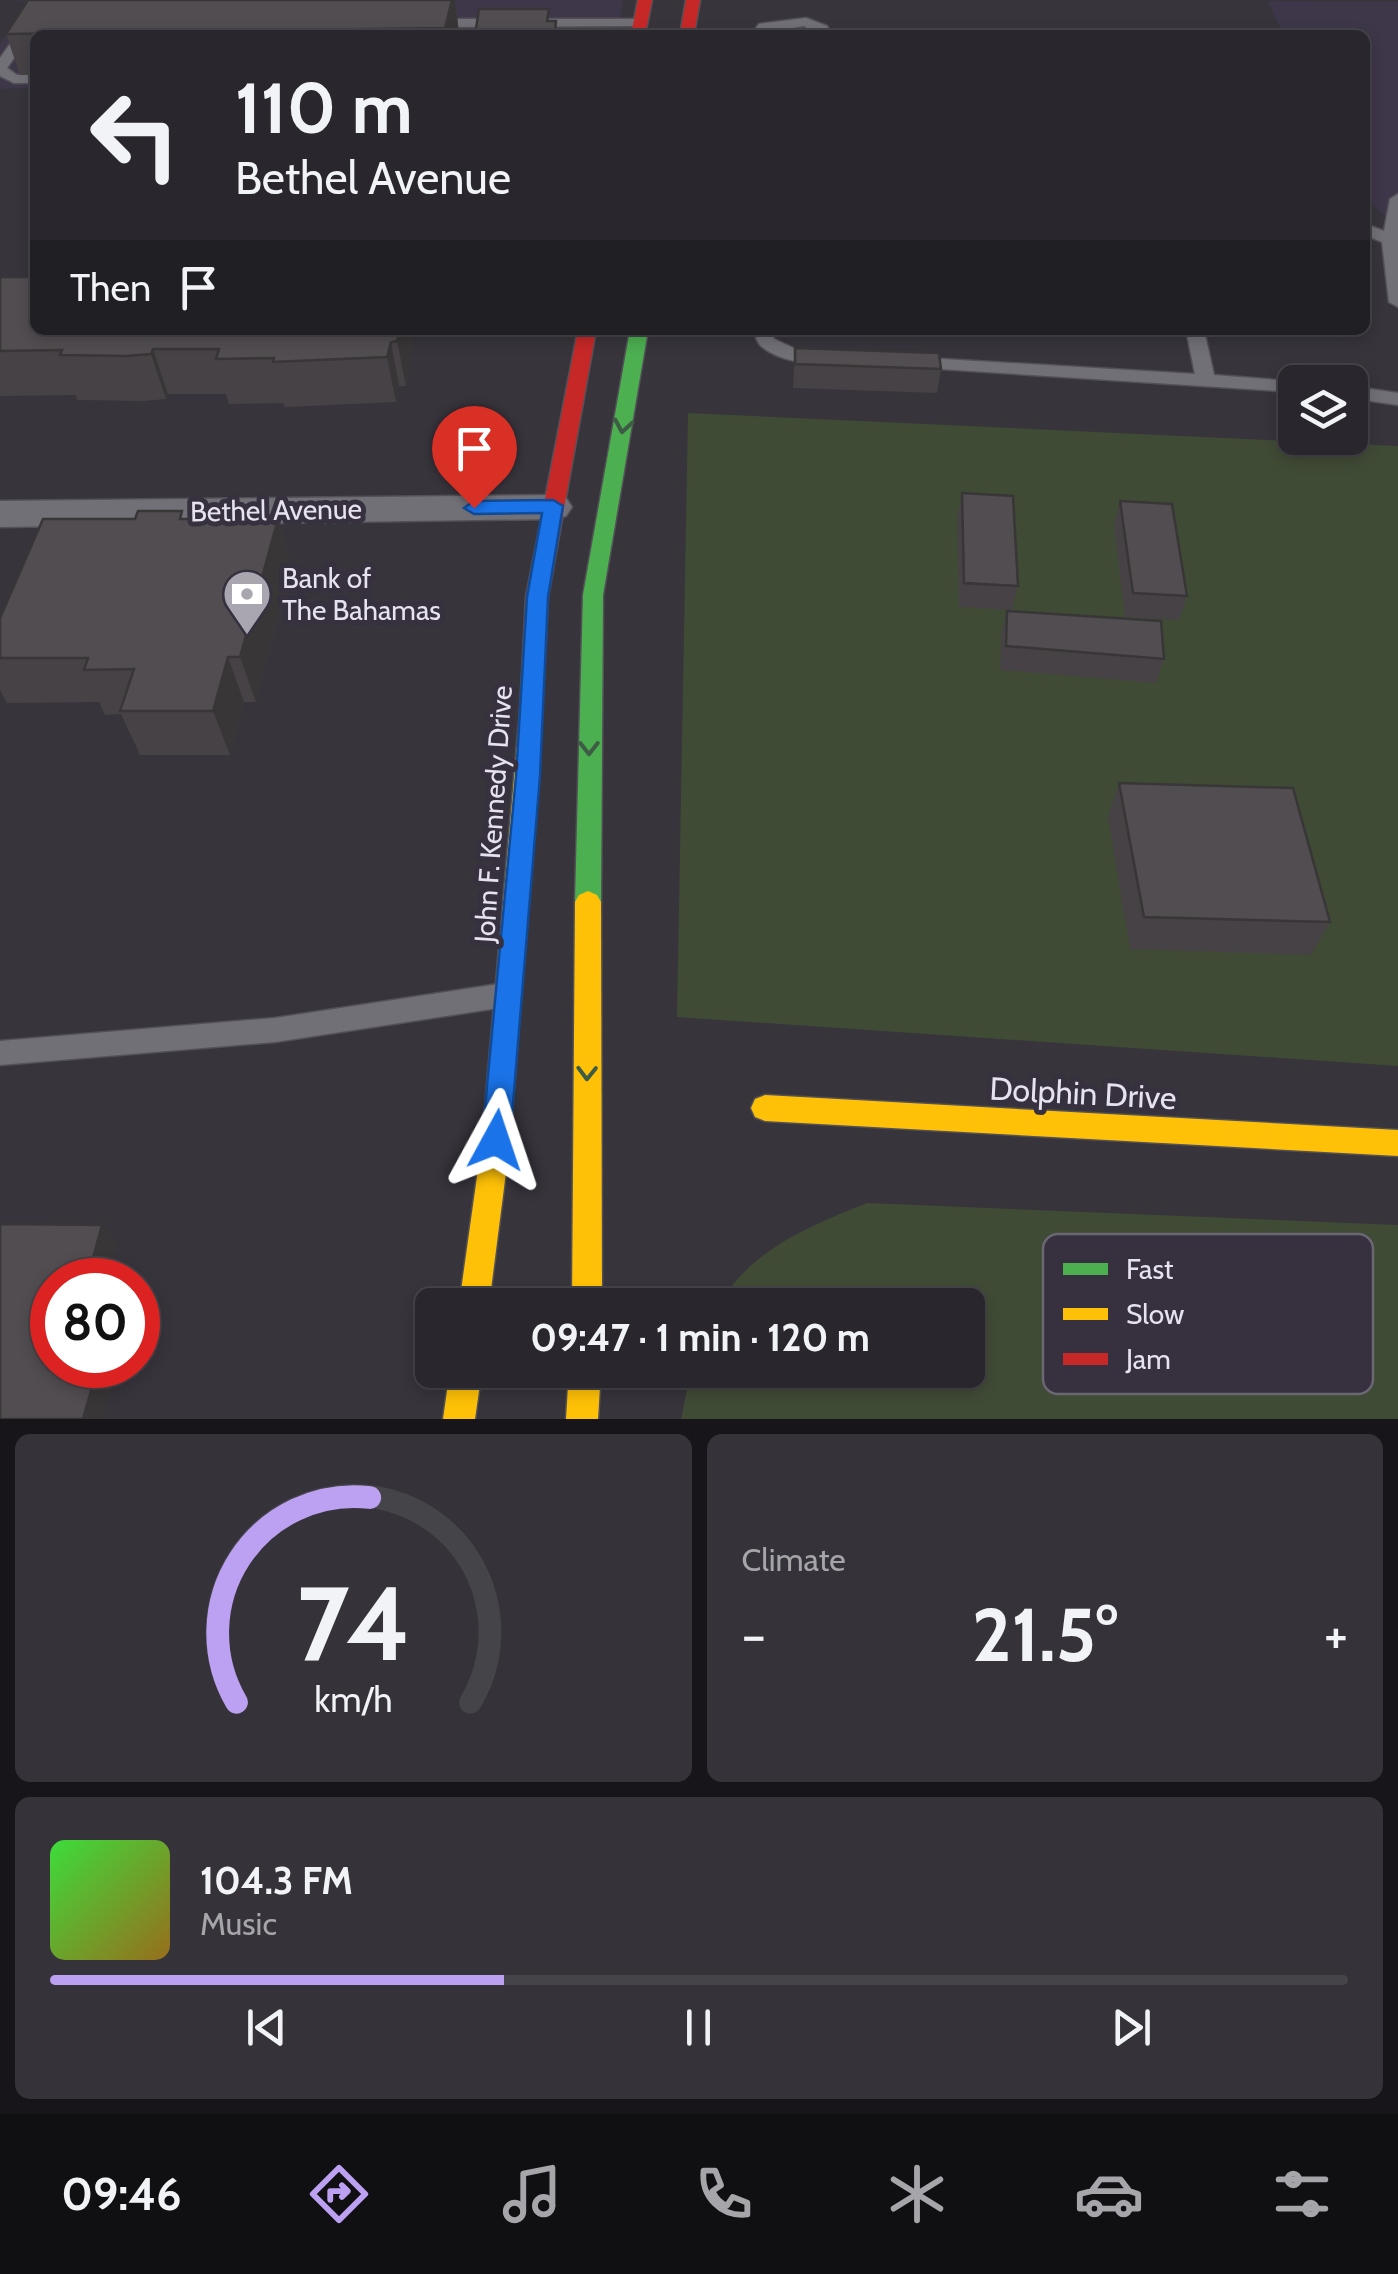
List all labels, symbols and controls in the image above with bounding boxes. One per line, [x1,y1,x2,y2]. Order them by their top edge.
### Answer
text: 110 m [235,65,413,151]
icon: left [70,70,200,200]
text: Bethel Avenue [235,151,511,205]
icon: arrive [171,260,226,315]
text: Then [70,264,151,311]
map controls [1278,365,1368,455]
button: layers [1278,365,1368,455]
pin [432,406,517,509]
one-way arrow [613,418,634,434]
icon: arrive [447,421,502,476]
street label: Bethel Avenue [190,492,362,528]
place label: Bank of The Bahamas [282,561,441,627]
bank icon: Bank of The Bahamas [221,568,273,636]
street label: John F. Kennedy Drive [467,684,519,945]
one-way arrow [578,742,600,757]
one-way arrow [576,1066,598,1082]
street label: Dolphin Drive [989,1069,1177,1117]
position arrow [444,1088,548,1192]
legend [1043,1234,1373,1394]
text: Fast [1126,1252,1174,1286]
speed limit sign: 80 [30,1258,160,1388]
text: Slow [1126,1297,1184,1331]
text: 09:47 · 1 min · 120 m [530,1314,870,1361]
text: Jam [1125,1342,1171,1376]
text: Climate [742,1540,846,1579]
text: 74 [296,1560,410,1686]
text: 21.5° [972,1589,1118,1680]
text: − [742,1601,766,1668]
text: + [1324,1601,1348,1668]
text: km/h [314,1678,392,1721]
text: 104.3 FM [200,1857,353,1904]
text: Music [200,1904,277,1943]
icon: previous [239,2000,294,2055]
icon: pause [671,2000,726,2055]
icon: next [1104,2000,1159,2055]
icon: directions [304,2159,374,2229]
icon: music [497,2159,567,2229]
icon: phone [689,2159,759,2229]
icon: climate [882,2159,952,2229]
icon: car [1074,2159,1144,2229]
icon: filters [1267,2159,1337,2229]
text: 09:46 [61,2167,182,2221]

